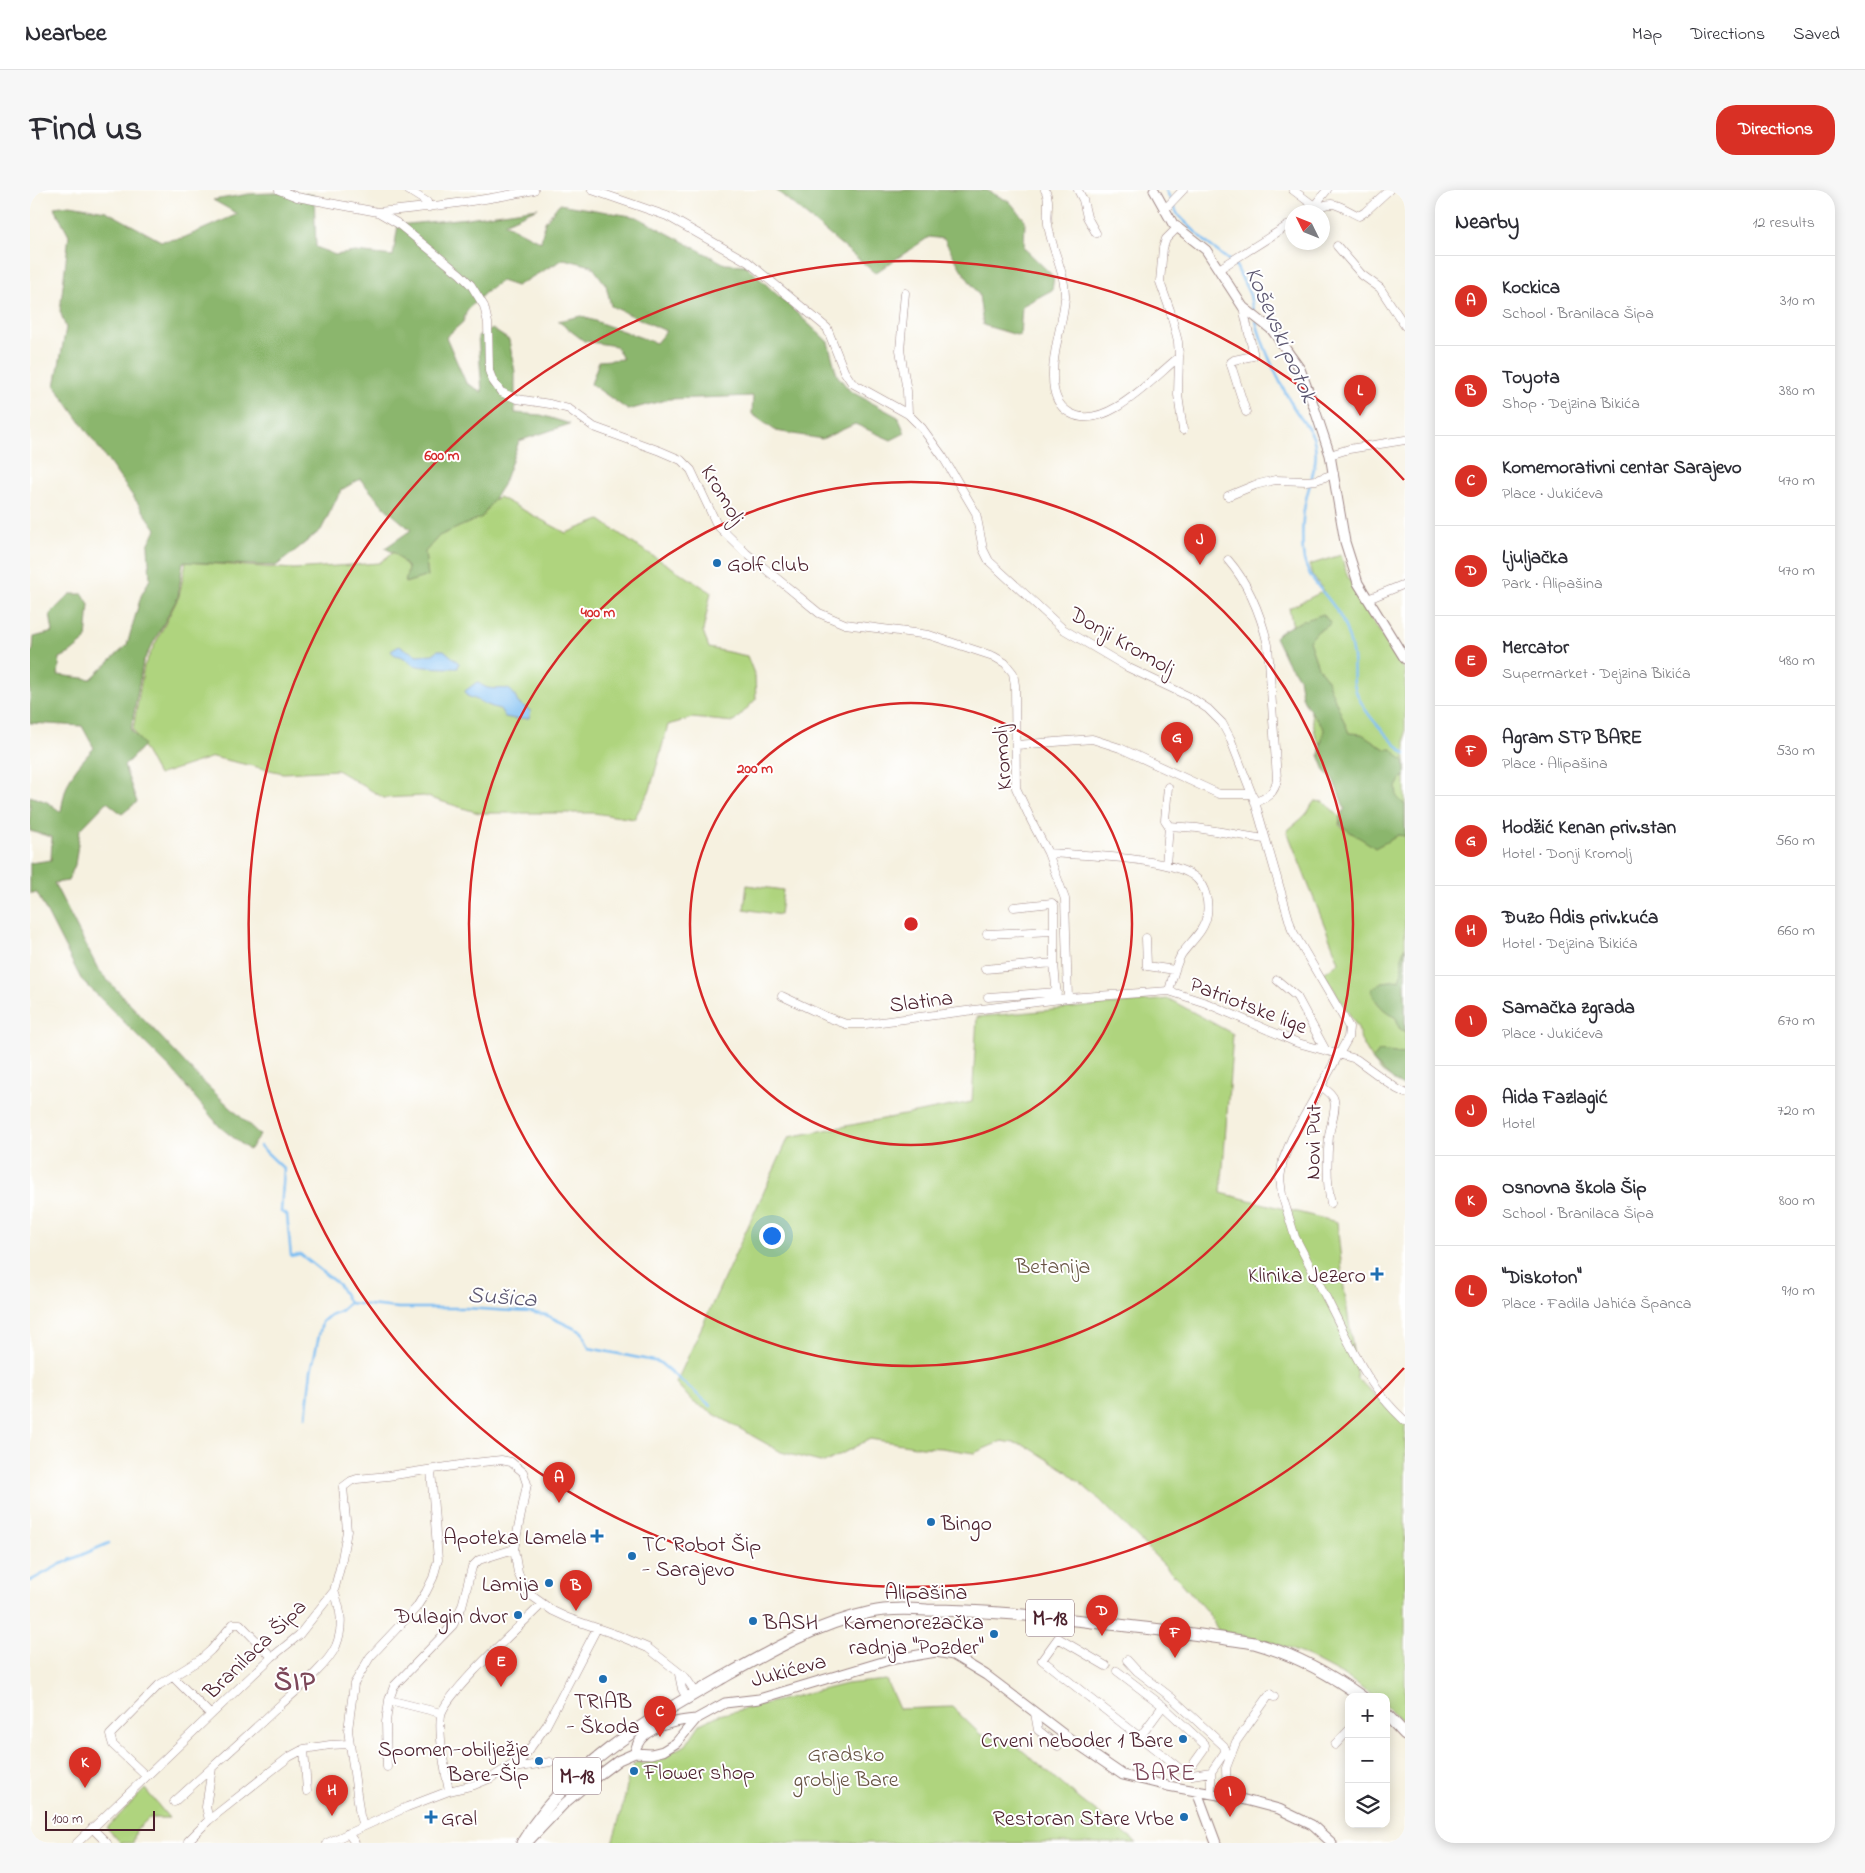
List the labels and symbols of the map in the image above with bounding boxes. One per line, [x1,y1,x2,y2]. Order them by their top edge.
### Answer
north arrow [1285,205,1330,250]
water label: Koševski potok [1234,262,1326,410]
pin: L [1344,375,1376,416]
text: 600 m [424,445,460,467]
street label: Kromolj [691,459,752,532]
pin: J [1184,524,1216,565]
place label: Golf club [727,550,809,582]
marker: Golf club [711,557,723,569]
street label: Donji Kromolj [1062,599,1181,686]
text: 400 m [580,602,616,624]
pin: G [1161,722,1193,763]
street label: Kromolj [986,724,1022,791]
text: 200 m [736,758,773,780]
centre of rings [902,915,920,933]
street label: Patriotske lige [1184,970,1312,1045]
street label: Slatina [888,983,955,1023]
street label: Novi Put [1298,1103,1332,1180]
your location [759,1223,785,1249]
park label: Betanija [1014,1252,1091,1284]
place label: Klinika Jezero [1248,1261,1366,1293]
marker: Klinika Jezero [1370,1267,1384,1281]
water label: Sušica [466,1279,539,1318]
pin: A [543,1462,575,1503]
place label: Bingo [940,1509,992,1542]
marker: Bingo [925,1516,937,1528]
place label: Apoteka Lamela [443,1523,587,1555]
marker: Apoteka Lamela [591,1530,603,1542]
place label: TC Robot Šip - Sarajevo [642,1530,761,1587]
marker: TC Robot Šip - Sarajevo [626,1550,638,1562]
place label: Lamija [482,1570,539,1602]
pin: B [560,1570,592,1611]
marker: Lamija [543,1577,555,1589]
street label: Alipašina [885,1578,967,1610]
street label: Branilaca Šipa [196,1592,315,1709]
pin: D [1086,1595,1118,1636]
road number: M-18 [1026,1600,1074,1636]
place label: Đulagin dvor [393,1602,508,1635]
place label: BASH [762,1608,818,1640]
place label: Kamenorezačka radnja "Pozder" [843,1608,984,1665]
marker: Đulagin dvor [512,1609,524,1621]
marker: BASH [747,1615,759,1627]
pin: F [1159,1617,1191,1658]
marker: Kamenorezačka radnja "Pozder" [988,1628,1000,1640]
pin: E [485,1646,517,1687]
street label: Jukićeva [748,1646,830,1697]
district label: ŠIP [274,1663,316,1704]
marker: TRIAB - Škoda [597,1673,609,1685]
place label: TRIAB - Škoda [566,1687,640,1744]
pin: C [644,1696,676,1737]
place label: Crveni neboder 1 Bare [981,1726,1173,1758]
marker: Crveni neboder 1 Bare [1177,1733,1189,1745]
place label: Spomen-obilježje Bare-Šip [378,1735,529,1792]
park label: Gradsko groblje Bare [792,1740,899,1798]
pin: K [69,1747,101,1788]
marker: Spomen-obilježje Bare-Šip [533,1755,545,1767]
district label: BARE [1133,1757,1196,1792]
road number: M-18 [553,1758,601,1794]
place label: Flower shop [643,1758,755,1790]
marker: Flower shop [628,1765,640,1777]
pin: H [316,1775,348,1816]
pin: I [1214,1776,1246,1817]
place label: Gral [441,1804,477,1836]
place label: Restoran Stare Vrbe [993,1804,1174,1836]
scale bar [45,1808,155,1831]
marker: Gral [425,1811,437,1823]
marker: Restoran Stare Vrbe [1178,1811,1190,1823]

